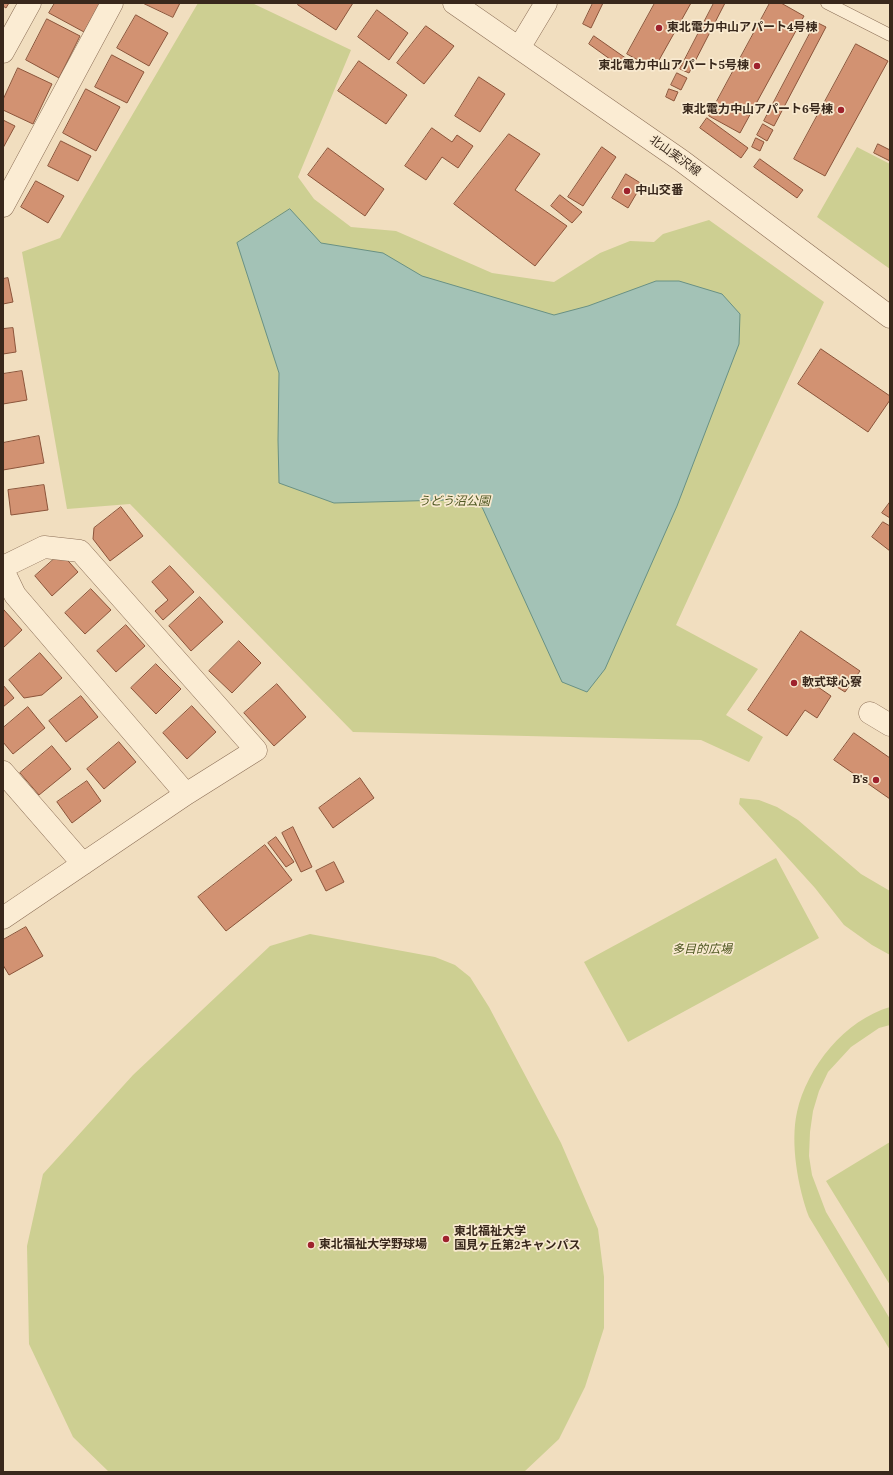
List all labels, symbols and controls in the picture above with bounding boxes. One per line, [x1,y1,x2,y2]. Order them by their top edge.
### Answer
place label: 東北電力中山アパート4号棟 [667,21,818,35]
marker: 東北電力中山アパート4号棟 [654,23,664,33]
place label: 東北電力中山アパート5号棟 [599,59,749,73]
marker: 東北電力中山アパート5号棟 [752,61,762,71]
place label: 東北電力中山アパート6号棟 [682,103,833,117]
marker: 東北電力中山アパート6号棟 [836,105,846,115]
street label: 北山実沢線 [646,133,704,179]
place label: 中山交番 [635,184,683,198]
marker: 中山交番 [622,186,632,196]
park label: うどう沼公園 [418,495,490,509]
place label: 軟式球心寮 [802,676,862,690]
marker: 軟式球心寮 [789,678,799,688]
place label: B's [852,773,868,787]
marker: B's [871,775,881,785]
park label: 多目的広場 [672,943,732,957]
place label: 東北福祉大学 国見ヶ丘第2キャンパス [454,1225,580,1253]
marker: 東北福祉大学 国見ヶ丘第2キャンパス [441,1234,451,1244]
place label: 東北福祉大学野球場 [319,1238,427,1252]
marker: 東北福祉大学野球場 [306,1240,316,1250]

